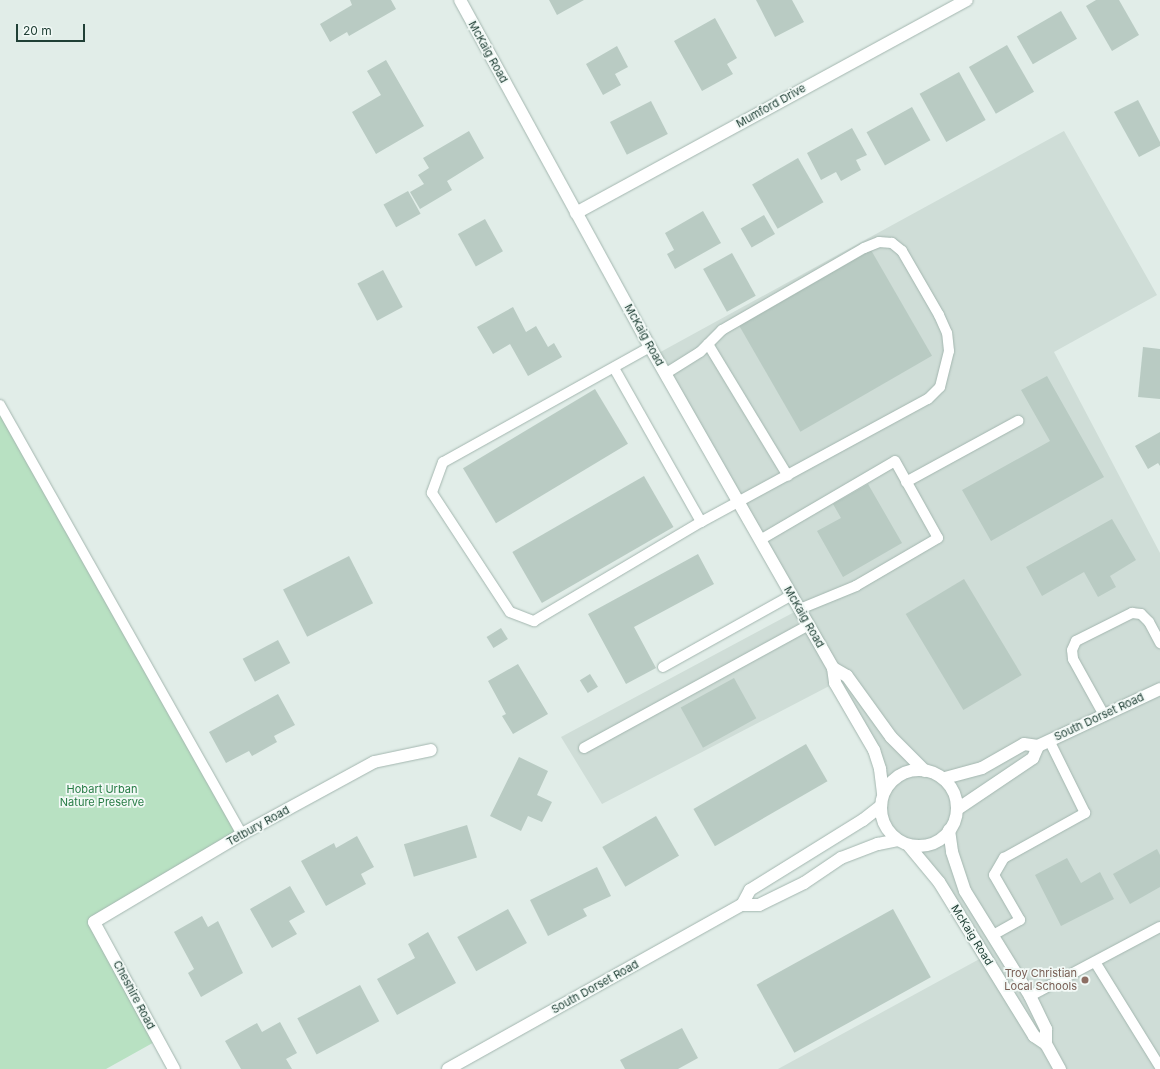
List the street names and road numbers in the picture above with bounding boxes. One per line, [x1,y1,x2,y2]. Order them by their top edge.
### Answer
street label: McKaig Road [466,19,510,85]
street label: Mumford Drive [734,81,808,131]
street label: McKaig Road [622,302,666,368]
street label: McKaig Road [781,584,827,650]
street label: South Dorset Road [1052,690,1146,744]
street label: Tetbury Road [224,803,292,849]
street label: McKaig Road [948,902,996,968]
street label: Cheshire Road [110,958,158,1032]
street label: South Dorset Road [549,958,641,1016]

